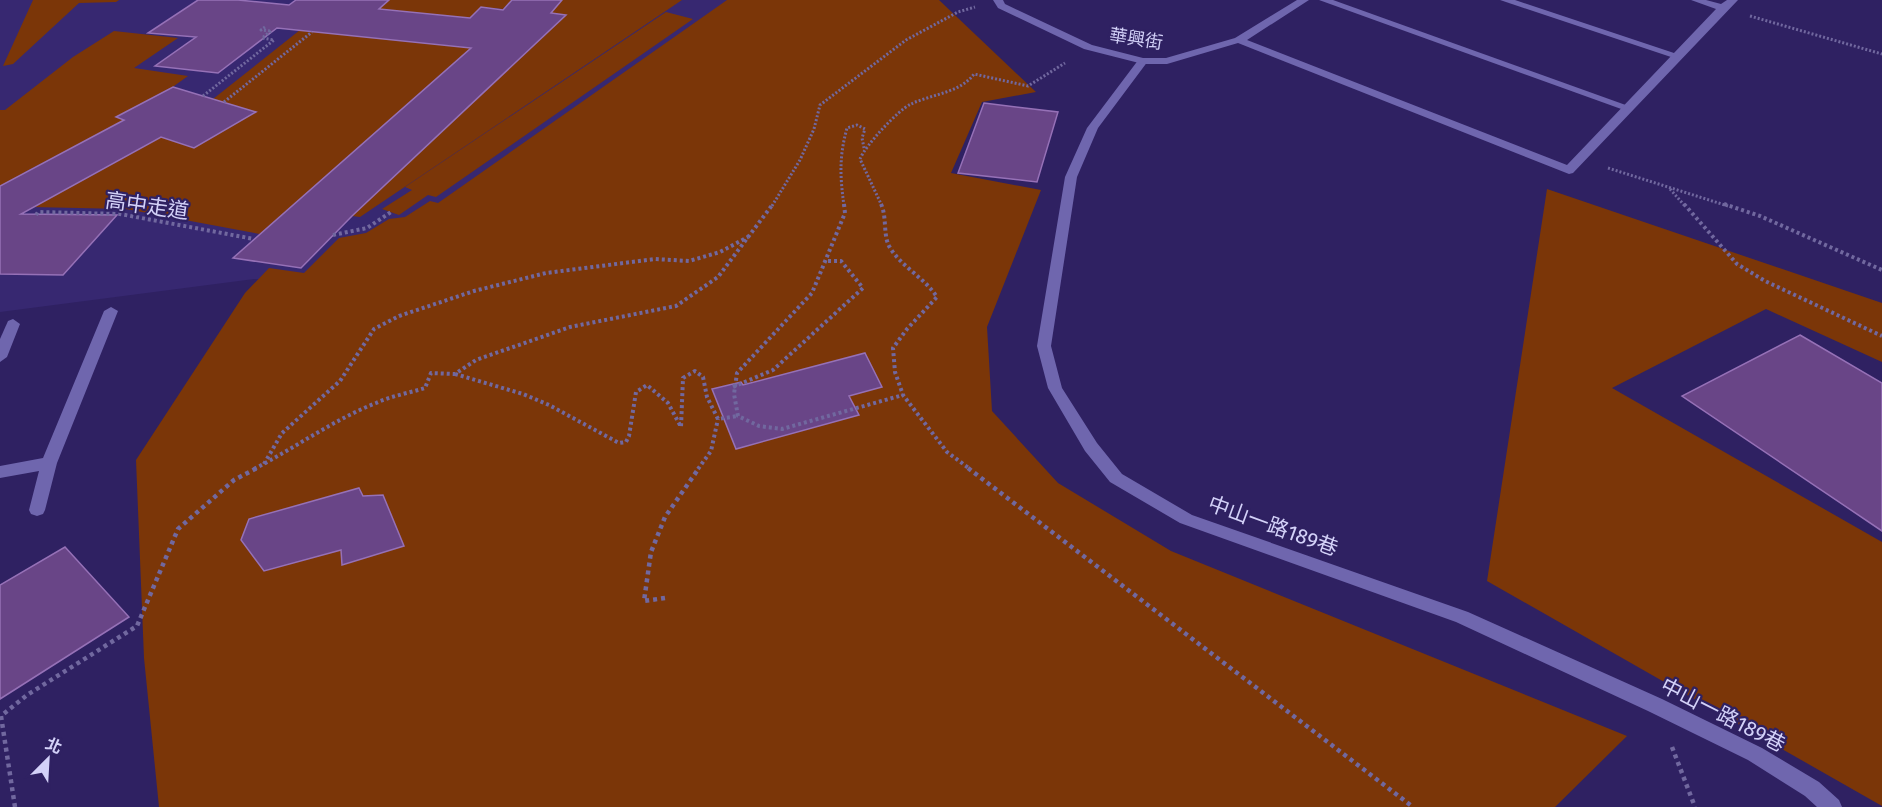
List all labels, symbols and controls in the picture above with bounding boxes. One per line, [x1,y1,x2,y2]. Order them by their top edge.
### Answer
street label: 華興街 [1108,24,1164,54]
street label: 高中走道 [104,187,190,225]
street label: 中山一路189巷 [1204,490,1342,562]
street label: 中山一路189巷 [1656,672,1790,758]
north arrow [18,729,78,789]
text: 北 [43,734,65,758]

